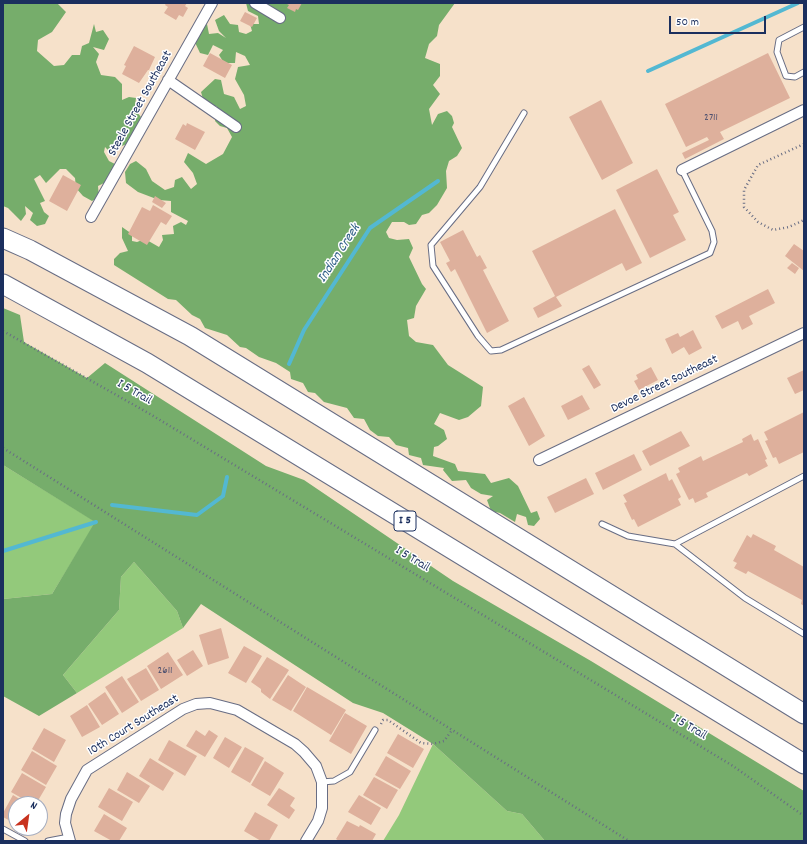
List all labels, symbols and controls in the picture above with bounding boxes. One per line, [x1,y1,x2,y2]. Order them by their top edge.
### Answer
scale bar [671,8,768,34]
text: 50 m [676,14,699,31]
street label: Steele Street Southeast [106,48,176,160]
house number: 2711 [704,111,718,125]
water label: Indian Creek [315,222,365,286]
street label: Devoe Street Southeast [609,352,721,418]
street label: I 5 Trail [114,377,154,409]
road number: I 5 [394,511,416,531]
street label: I 5 Trail [392,544,432,576]
house number: 2611 [157,664,173,678]
street label: 10th Court Southeast [86,692,182,760]
street label: I 5 Trail [669,712,709,744]
north arrow [8,796,48,836]
text: N [27,798,40,815]

